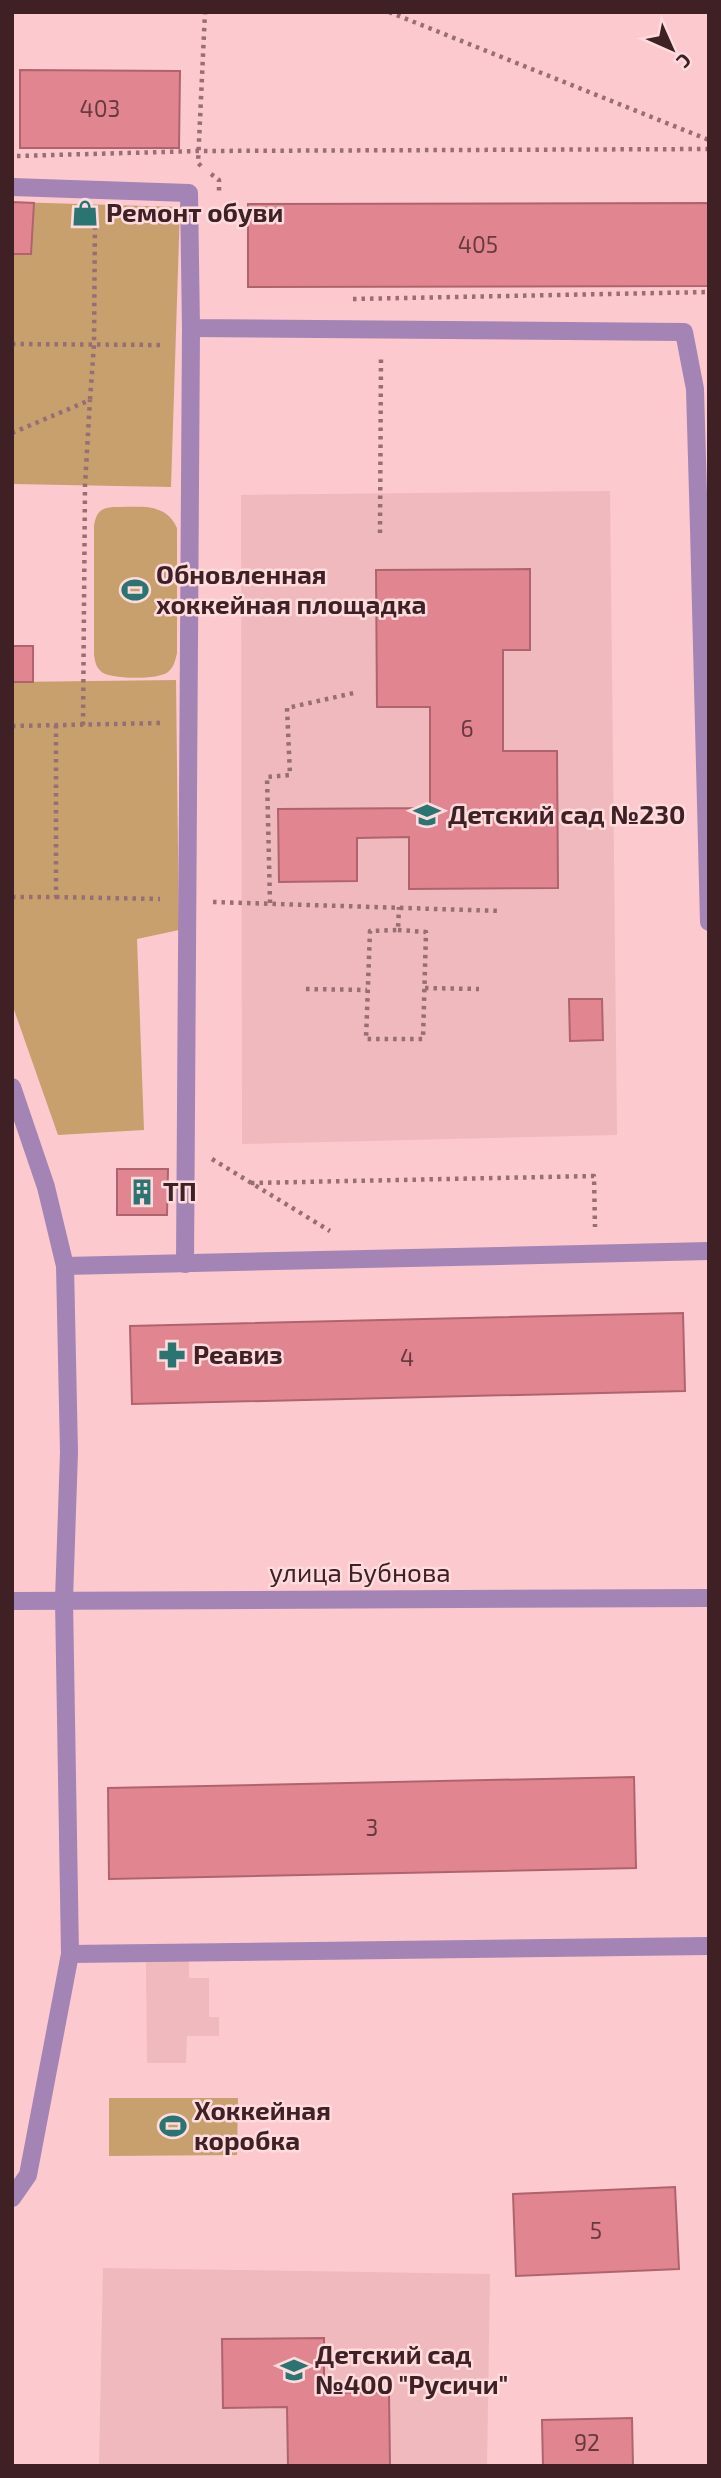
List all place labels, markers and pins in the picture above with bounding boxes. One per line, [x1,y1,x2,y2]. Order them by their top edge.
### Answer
place label: Ремонт обуви [106,196,283,227]
shop icon: Ремонт обуви [70,198,100,228]
place label: Обновленная хоккейная площадка [156,558,426,619]
sports icon: Обновленная хоккейная площадка [120,575,150,605]
place label: Детский сад №230 [448,798,685,829]
school or university icon: Детский сад №230 [412,800,442,830]
place label: ТП [163,1175,197,1206]
building icon: ТП [127,1177,157,1207]
place label: Реавиз [193,1338,283,1369]
pharmacy icon: Реавиз [157,1340,187,1370]
place label: Хоккейная коробка [194,2094,331,2155]
sports icon: Хоккейная коробка [158,2111,188,2141]
place label: Детский сад №400 "Русичи" [315,2338,508,2399]
school or university icon: Детский сад №400 "Русичи" [279,2355,309,2385]

